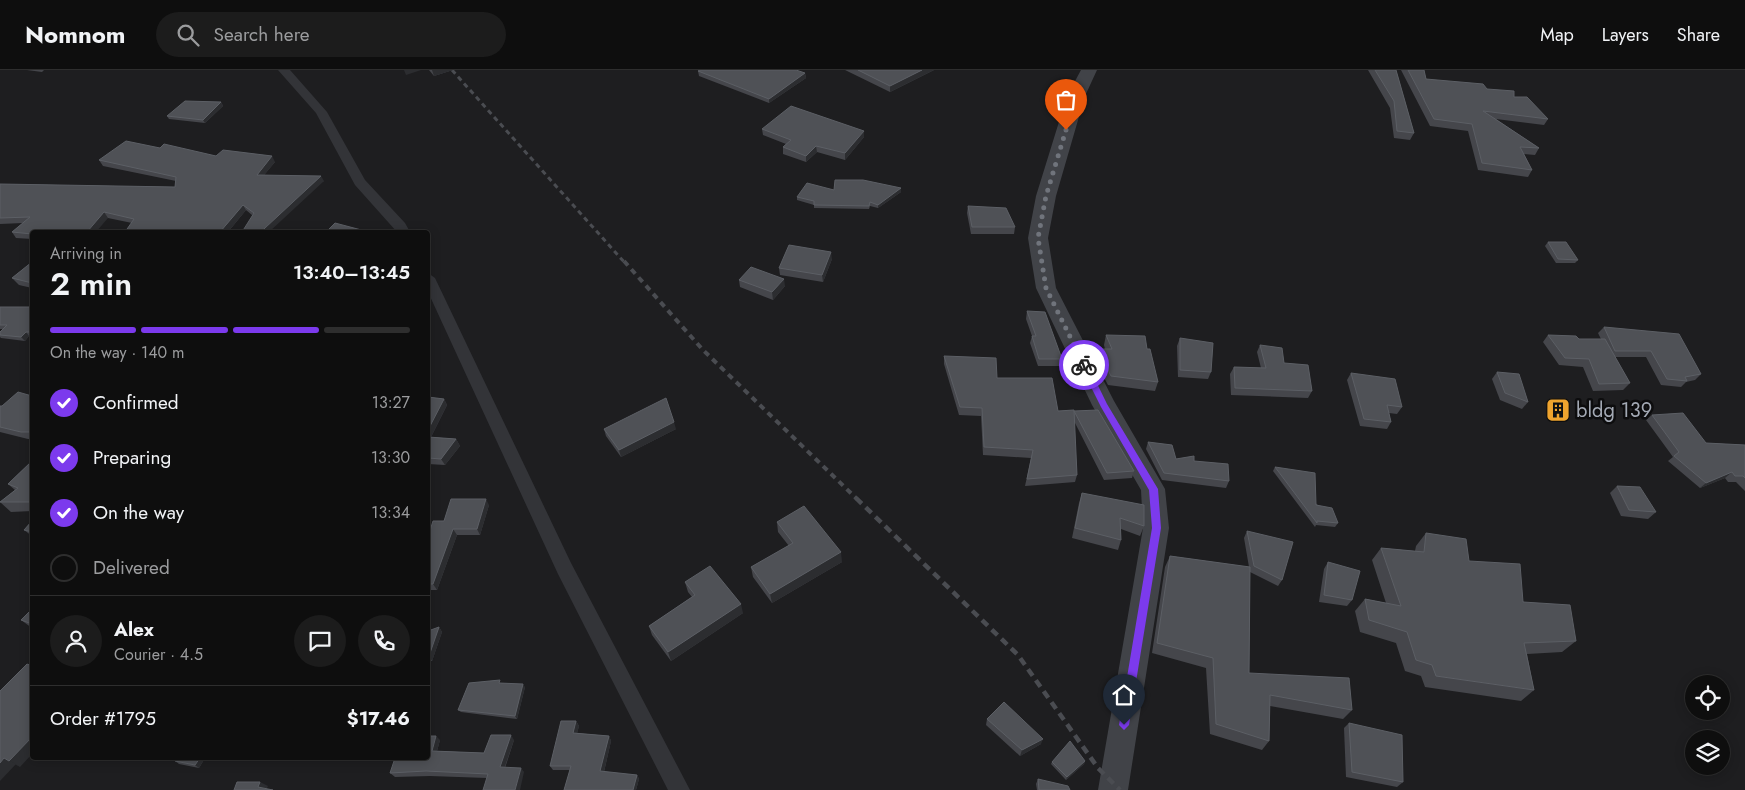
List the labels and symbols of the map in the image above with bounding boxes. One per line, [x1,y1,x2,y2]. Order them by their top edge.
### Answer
pin [1045,79,1087,130]
courier [1059,340,1109,390]
place label: bldg 139 [1576,396,1652,425]
building icon: bldg 139 [1545,397,1571,423]
pin [1103,674,1145,725]

